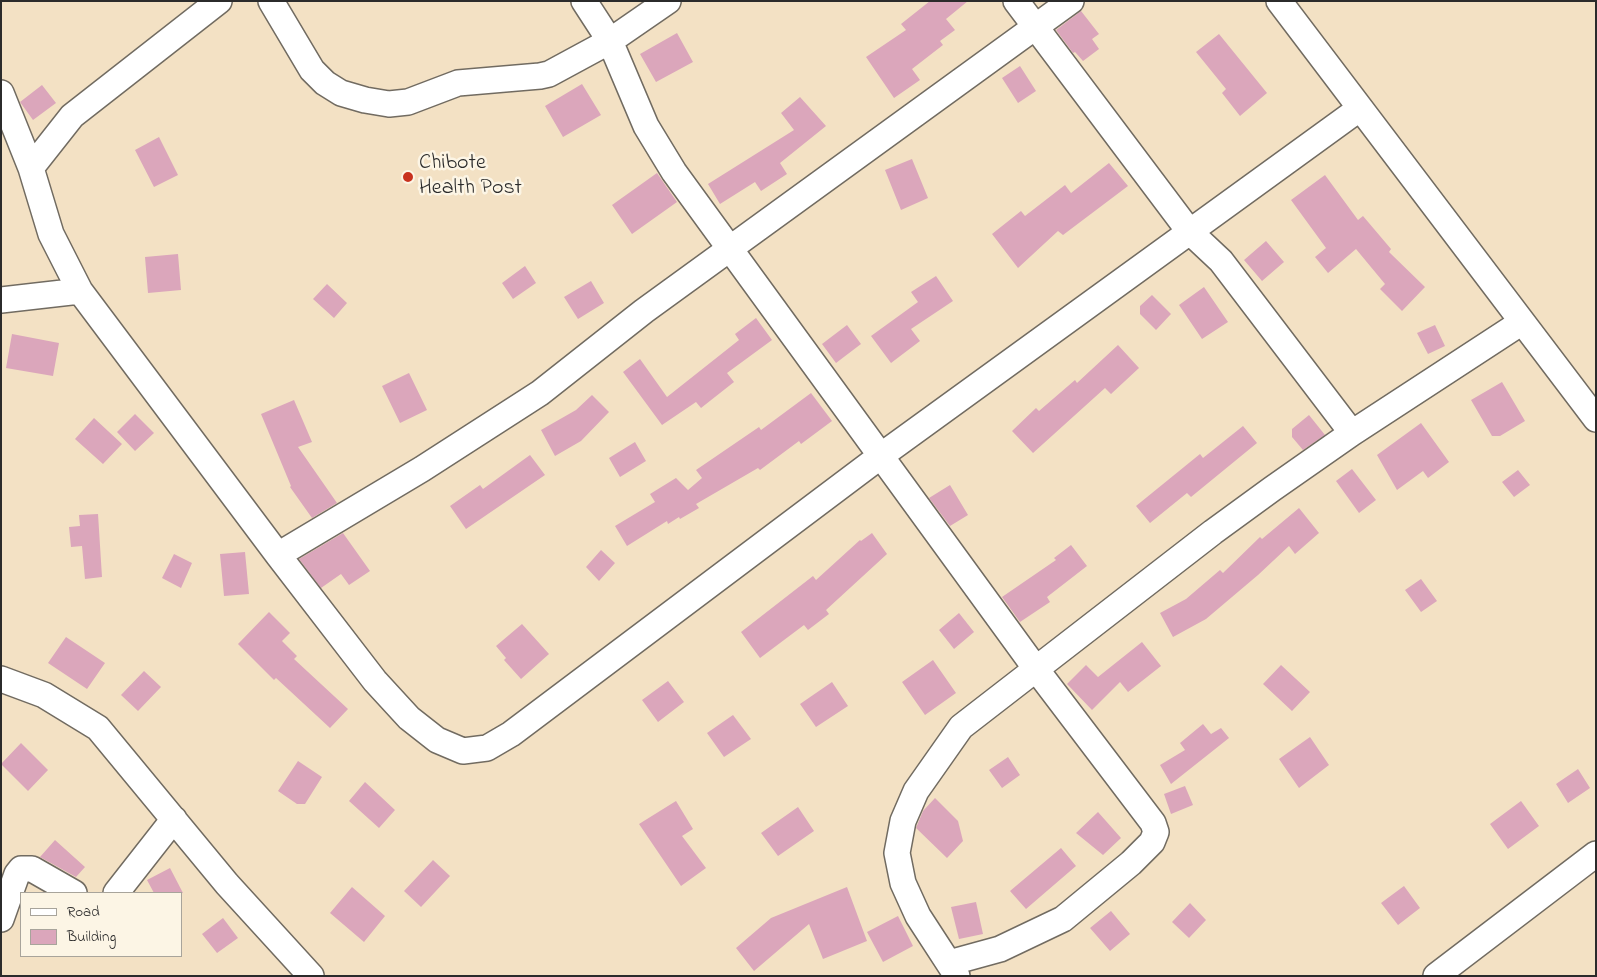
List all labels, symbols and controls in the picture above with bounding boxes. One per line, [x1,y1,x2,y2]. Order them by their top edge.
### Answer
place label: Chibote Health Post [419,151,522,202]
marker: Chibote Health Post [401,170,415,184]
legend [20,892,182,957]
text: Road [67,901,100,923]
text: Building [67,926,116,948]

